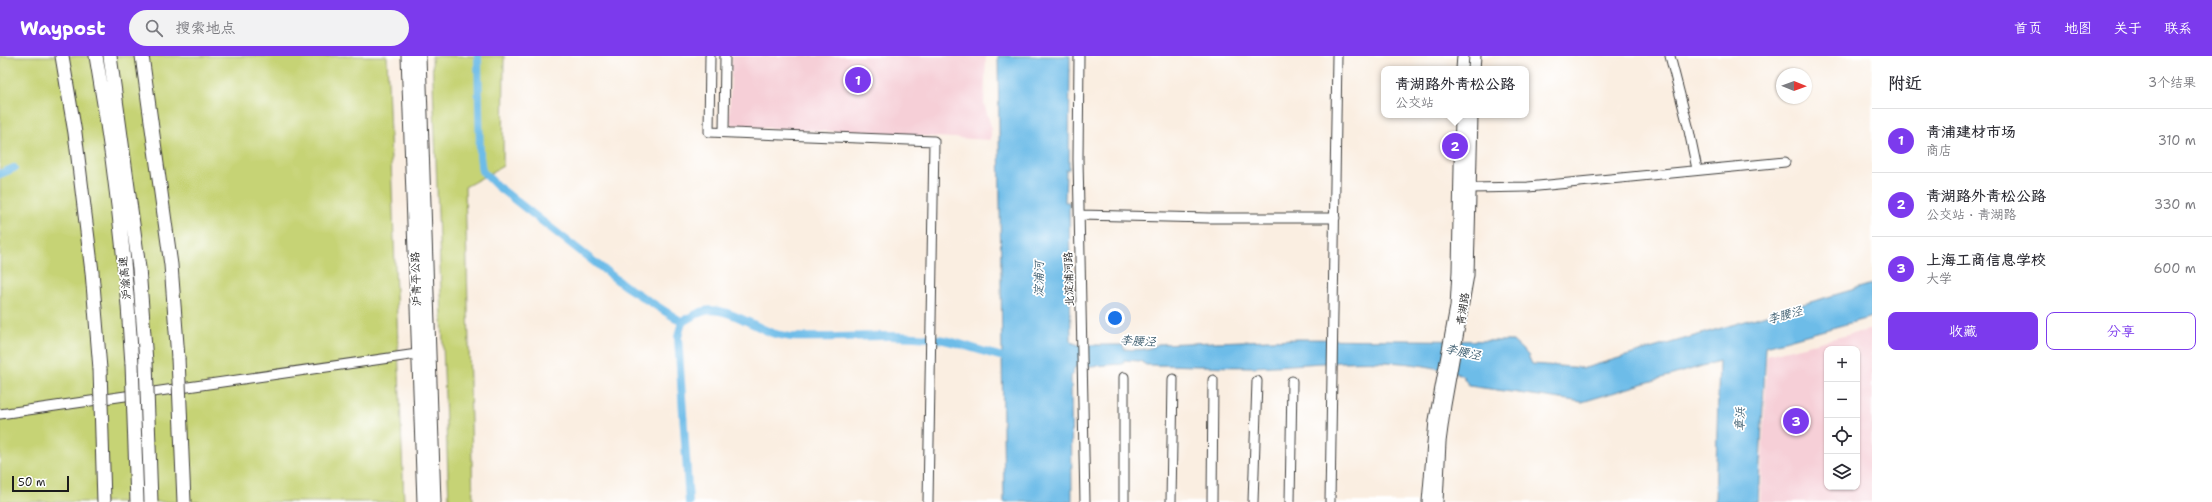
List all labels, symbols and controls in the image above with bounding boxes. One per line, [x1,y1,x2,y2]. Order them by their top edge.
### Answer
search box [129,10,409,46]
text: Waypost [20,16,105,41]
icon: search [143,17,165,39]
text: 搜索地点 [175,18,235,38]
text: 首页 [2014,19,2042,37]
text: 地图 [2064,19,2092,37]
text: 关于 [2114,19,2142,37]
text: 联系 [2164,19,2192,37]
pin: 1 [845,65,871,95]
popup [1381,66,1529,118]
north arrow [1776,68,1812,104]
text: 附近 [1888,72,1922,94]
text: 青湖路外青松公路 [1395,74,1515,94]
text: 3个结果 [2148,74,2196,91]
text: 公交站 [1395,94,1434,111]
text: 青浦建材市场 [1926,122,2016,142]
pin: 2 [1442,131,1468,161]
text: 1 [1898,132,1904,149]
text: 310 m [2158,132,2196,149]
text: 商店 [1926,142,1952,159]
text: 青湖路外青松公路 [1926,186,2046,206]
text: 2 [1896,196,1906,213]
text: 330 m [2154,196,2196,213]
text: 公交站 · 青湖路 [1926,206,2017,223]
text: 上海工商信息学校 [1926,250,2046,270]
street label: 沪青平公路 [408,251,424,307]
street label: 北淀浦河路 [1061,251,1077,307]
street label: 沪渝高速 [116,255,134,301]
water label: 淀浦河 [1031,259,1047,297]
text: 3 [1896,260,1906,277]
text: 600 m [2153,260,2196,277]
text: 大学 [1926,270,1952,287]
street label: 青湖路 [1453,292,1473,326]
water label: 李腰泾 [1765,302,1805,328]
your location [1105,308,1125,328]
button: 收藏 [1888,312,2038,350]
button: 分享 [2046,312,2196,350]
water label: 李腰泾 [1120,332,1157,350]
water label: 李腰泾 [1444,340,1483,364]
map controls [1824,346,1860,490]
button: + [1824,346,1860,382]
button: − [1824,382,1860,418]
water label: 章浜 [1732,406,1748,431]
pin: 3 [1783,406,1809,436]
button: locate [1824,418,1860,454]
button: layers [1824,454,1860,490]
scale bar [12,474,69,493]
text: 50 m [18,475,46,490]

